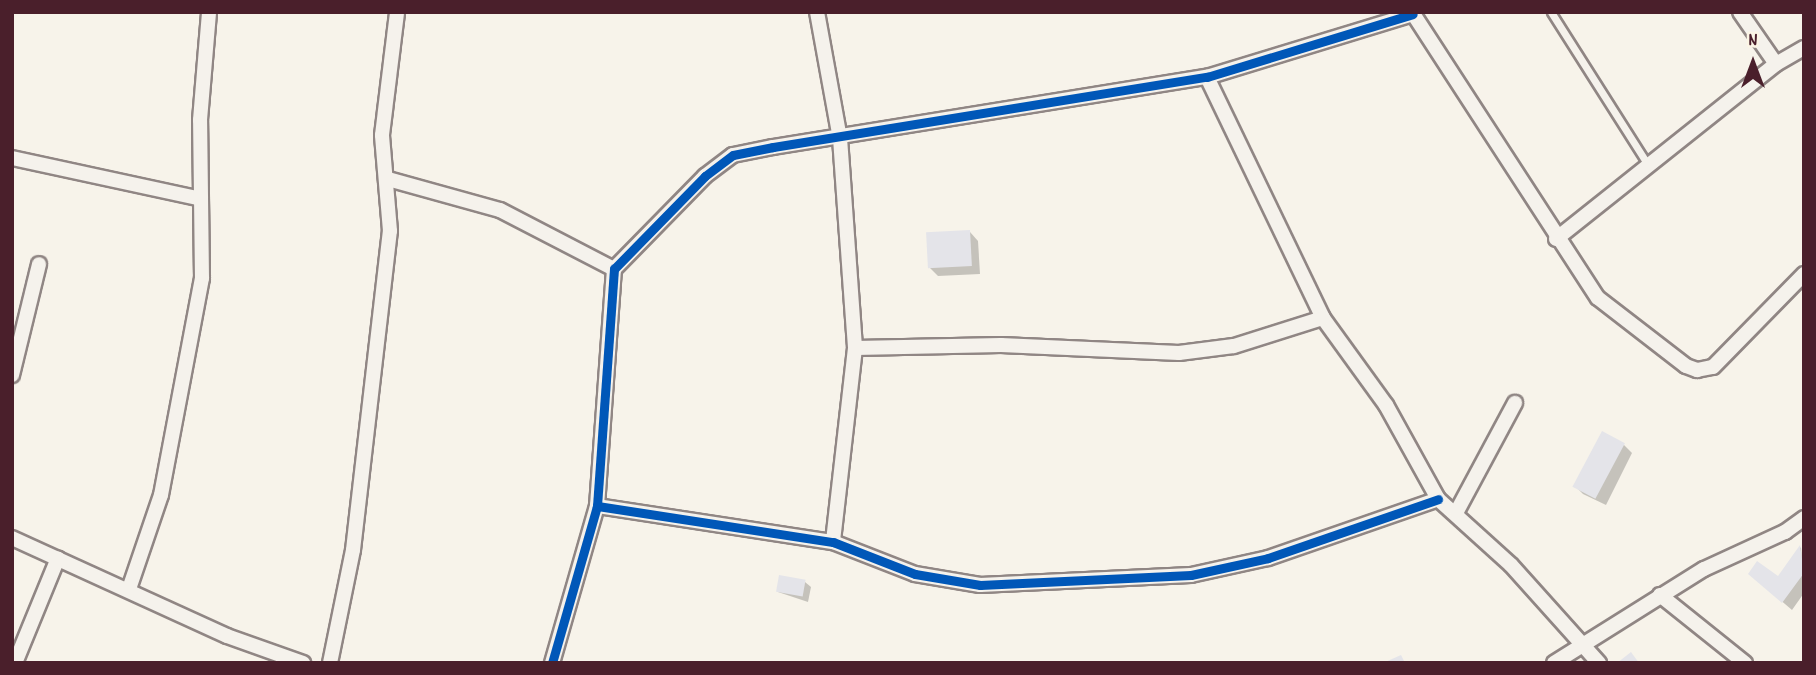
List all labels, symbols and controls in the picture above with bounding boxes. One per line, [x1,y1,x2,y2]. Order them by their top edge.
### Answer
north arrow [1718,28,1788,98]
text: N [1748,28,1758,55]

